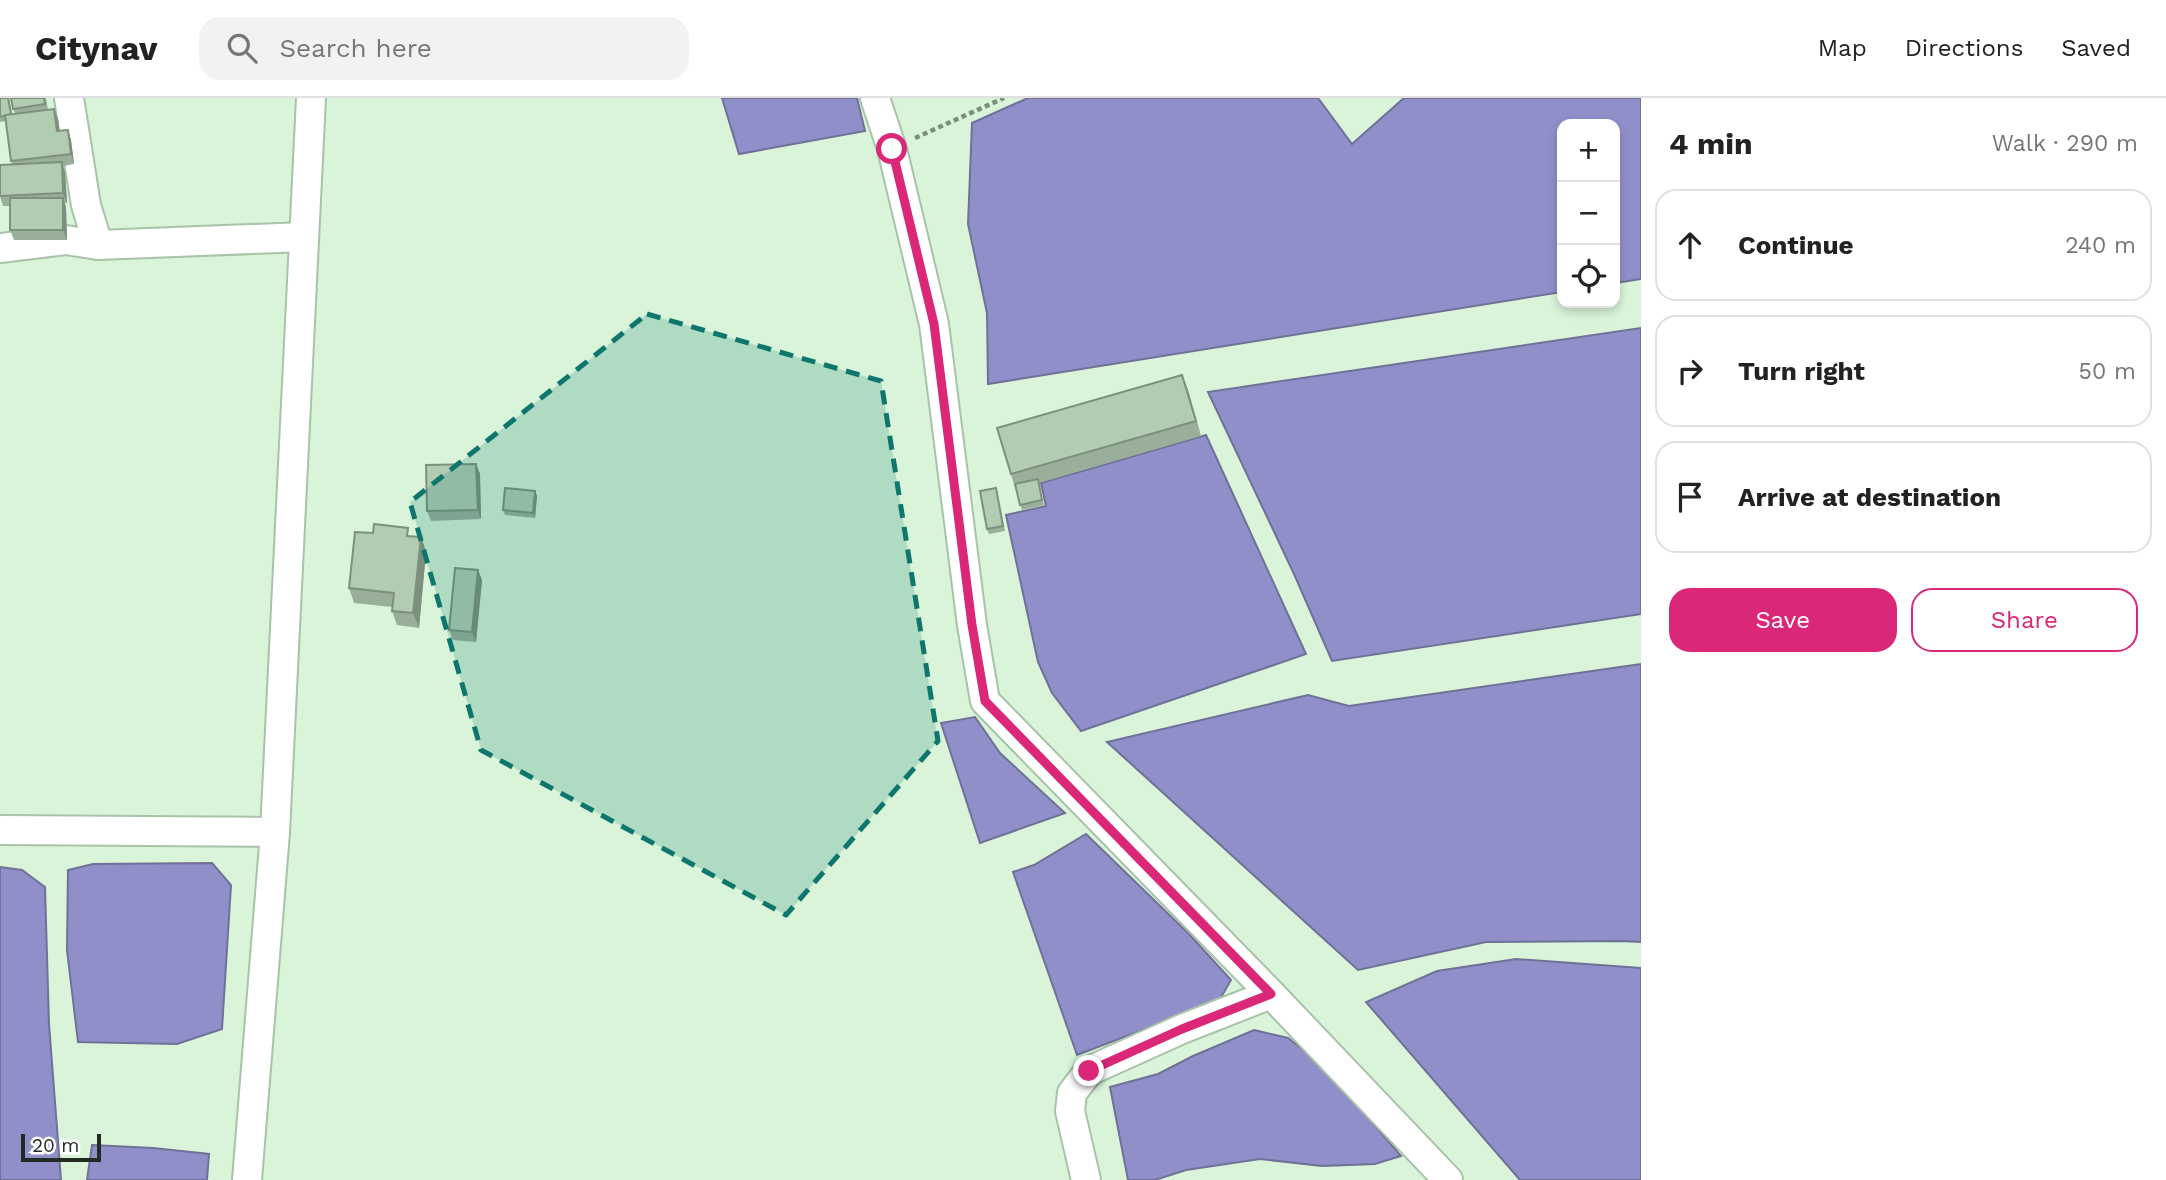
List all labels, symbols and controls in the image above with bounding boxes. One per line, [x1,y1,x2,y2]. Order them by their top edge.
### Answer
search box [199,17,689,80]
text: Citynav [35,29,157,68]
icon: search [223,29,261,67]
text: Search here [279,33,432,63]
text: Map [1818,34,1867,62]
text: Directions [1905,34,2023,62]
text: Saved [2061,34,2131,62]
map controls [1557,119,1620,308]
button: + [1557,119,1620,182]
text: 4 min [1669,126,1753,161]
text: Walk · 290 m [1992,130,2138,157]
route start [876,133,907,164]
button: − [1557,182,1620,245]
icon: ahead [1671,226,1709,264]
text: Continue [1738,230,1854,260]
text: 240 m [2065,232,2136,259]
button: locate [1557,245,1620,308]
icon: right [1671,352,1709,390]
text: Turn right [1738,356,1865,386]
text: 50 m [2079,358,2136,385]
icon: arrive [1671,478,1709,516]
text: Arrive at destination [1738,482,2001,512]
button: Save [1669,588,1897,652]
button: Share [1911,588,2138,652]
route end [1073,1055,1104,1086]
scale bar [21,1131,102,1163]
text: 20 m [32,1134,79,1157]

